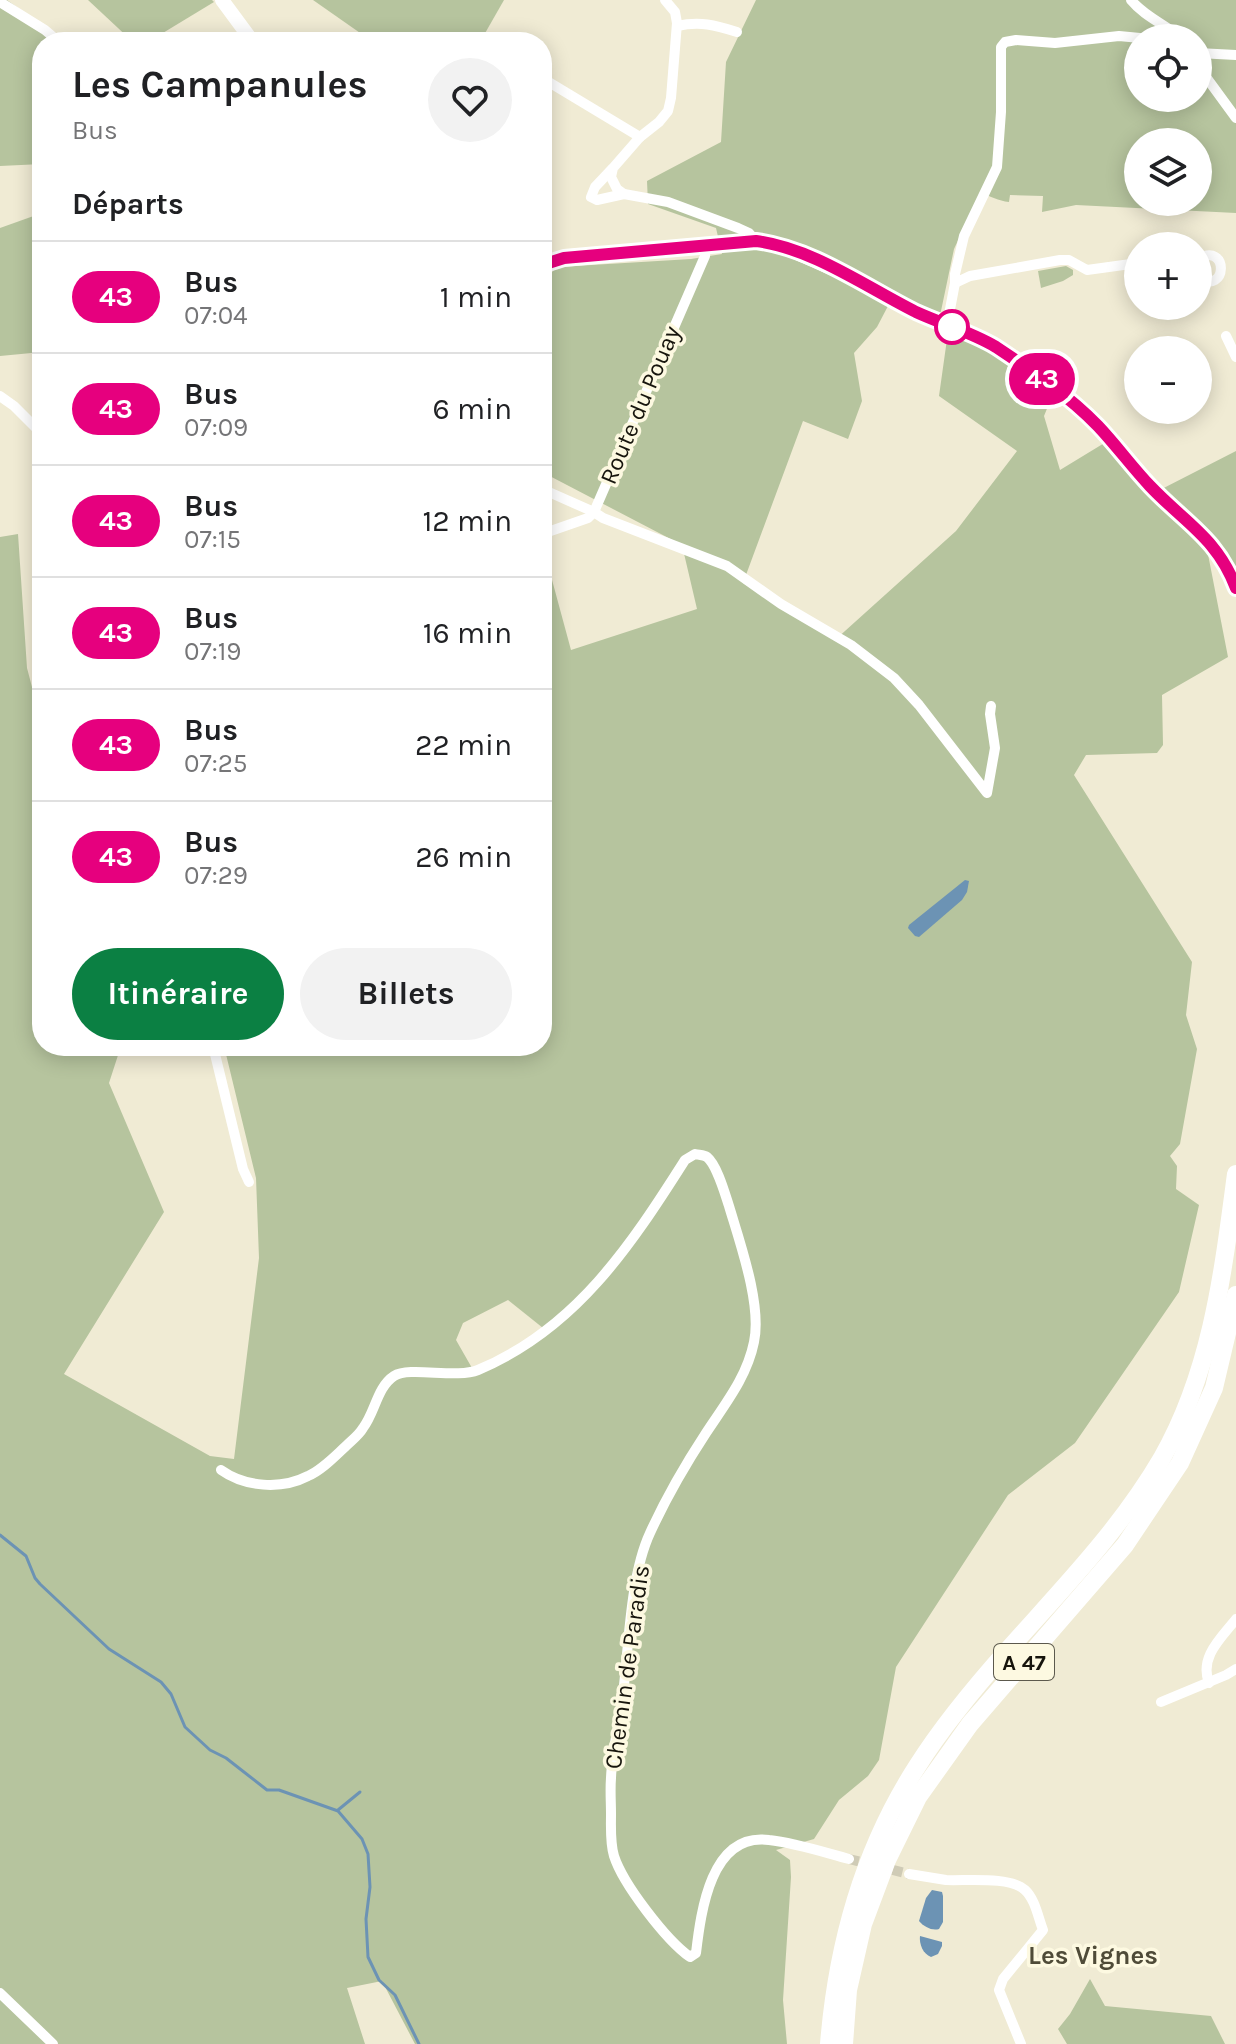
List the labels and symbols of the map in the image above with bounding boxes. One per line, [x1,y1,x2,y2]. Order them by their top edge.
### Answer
unlabelled marker [935,310,969,344]
street label: Route du Pouay [594,322,686,488]
line badge: 43 [1006,353,1078,405]
street label: Chemin de Paradis [599,1563,655,1771]
road number: A 47 [994,1644,1054,1680]
district label: Les Vignes [1028,1940,1158,1971]

